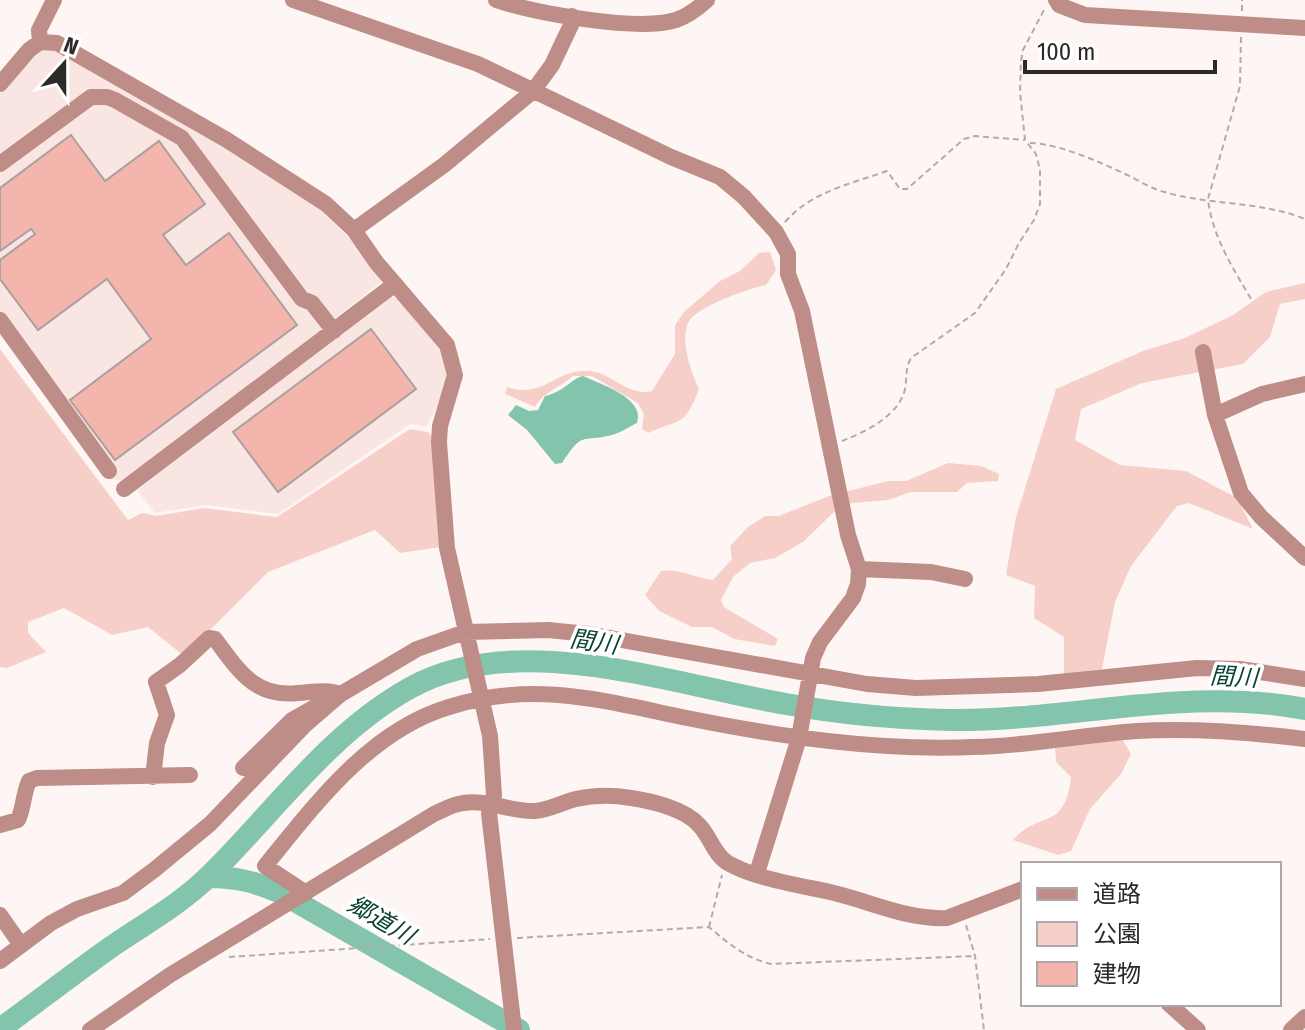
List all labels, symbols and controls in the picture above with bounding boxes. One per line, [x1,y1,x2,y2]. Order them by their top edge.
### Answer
north arrow [24,24,104,104]
scale bar [1025,24,1215,74]
text: N [60,31,82,61]
text: 100 m [1037,38,1095,66]
water label: 間川 [568,625,623,660]
water label: 間川 [1209,662,1262,692]
legend [1021,862,1281,1006]
text: 道路 [1093,880,1141,908]
water label: 郷道川 [343,890,422,952]
text: 公園 [1093,920,1141,948]
text: 建物 [1093,960,1141,988]

